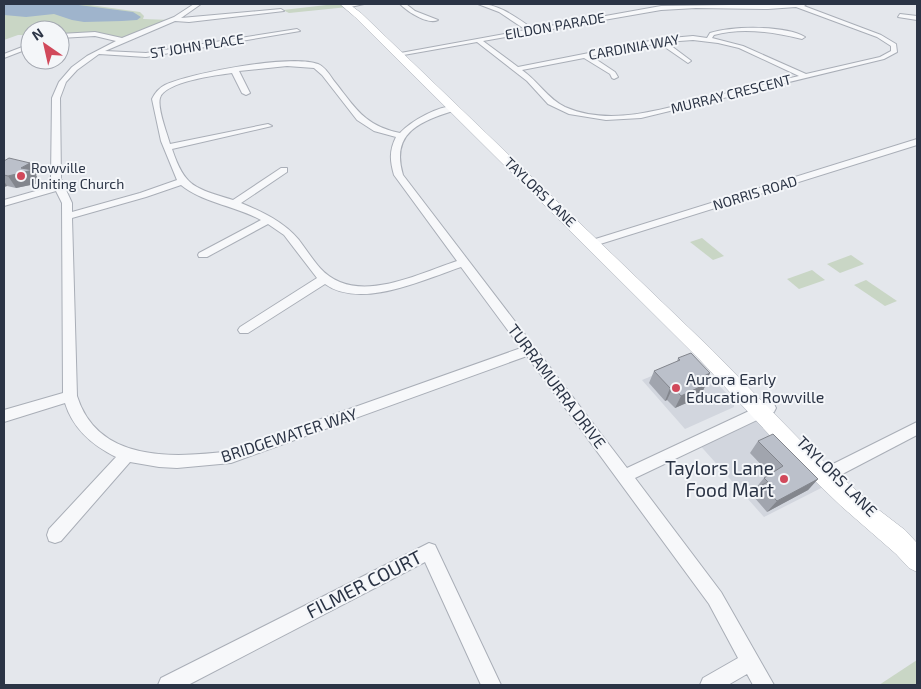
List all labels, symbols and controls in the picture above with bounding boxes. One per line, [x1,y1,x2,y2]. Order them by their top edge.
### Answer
street label: EILDON PARADE [504,8,606,43]
north arrow [20,20,70,70]
text: N [29,24,46,44]
street label: ST JOHN PLACE [149,30,245,61]
street label: CARDINIA WAY [587,30,681,63]
street label: MURRAY CRESCENT [669,70,793,117]
street label: TAYLORS LANE [501,153,580,230]
place label: Rowville Uniting Church [31,159,124,192]
marker: Rowville Uniting Church [15,170,27,182]
street label: NORRIS ROAD [711,172,799,213]
street label: TURRAMURRA DRIVE [504,320,610,452]
place label: Aurora Early Education Rowville [686,369,824,406]
marker: Aurora Early Education Rowville [670,382,682,394]
street label: BRIDGEWATER WAY [218,404,359,465]
street label: TAYLORS LANE [793,431,882,520]
place label: Taylors Lane Food Mart [665,456,774,501]
marker: Taylors Lane Food Mart [778,473,790,485]
street label: FILMER COURT [302,545,425,623]

